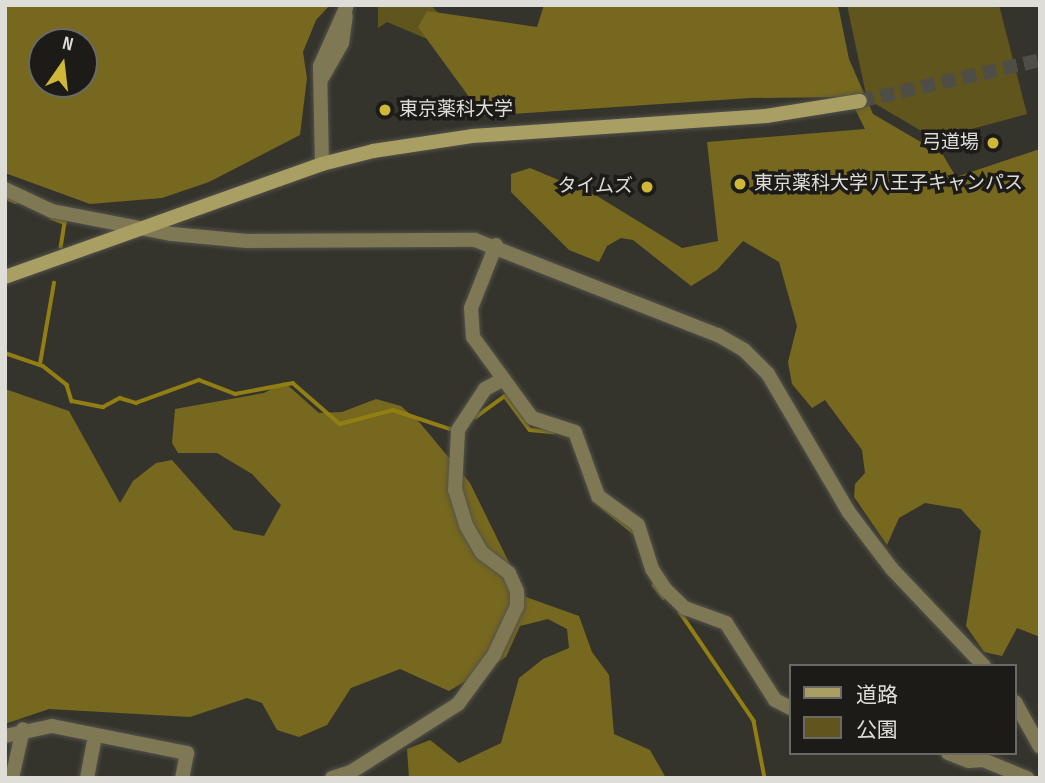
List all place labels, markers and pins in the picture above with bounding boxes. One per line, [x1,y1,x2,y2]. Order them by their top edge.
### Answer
place label: 東京薬科大学 [399,99,513,121]
marker: 東京薬科大学 [377,102,393,118]
place label: 弓道場 [922,132,979,154]
marker: 弓道場 [985,135,1001,151]
place label: 東京薬科大学 八王子キャンパス [754,173,1023,195]
place label: タイムズ [557,176,633,198]
marker: 東京薬科大学 八王子キャンパス [732,176,748,192]
marker: タイムズ [639,179,655,195]

